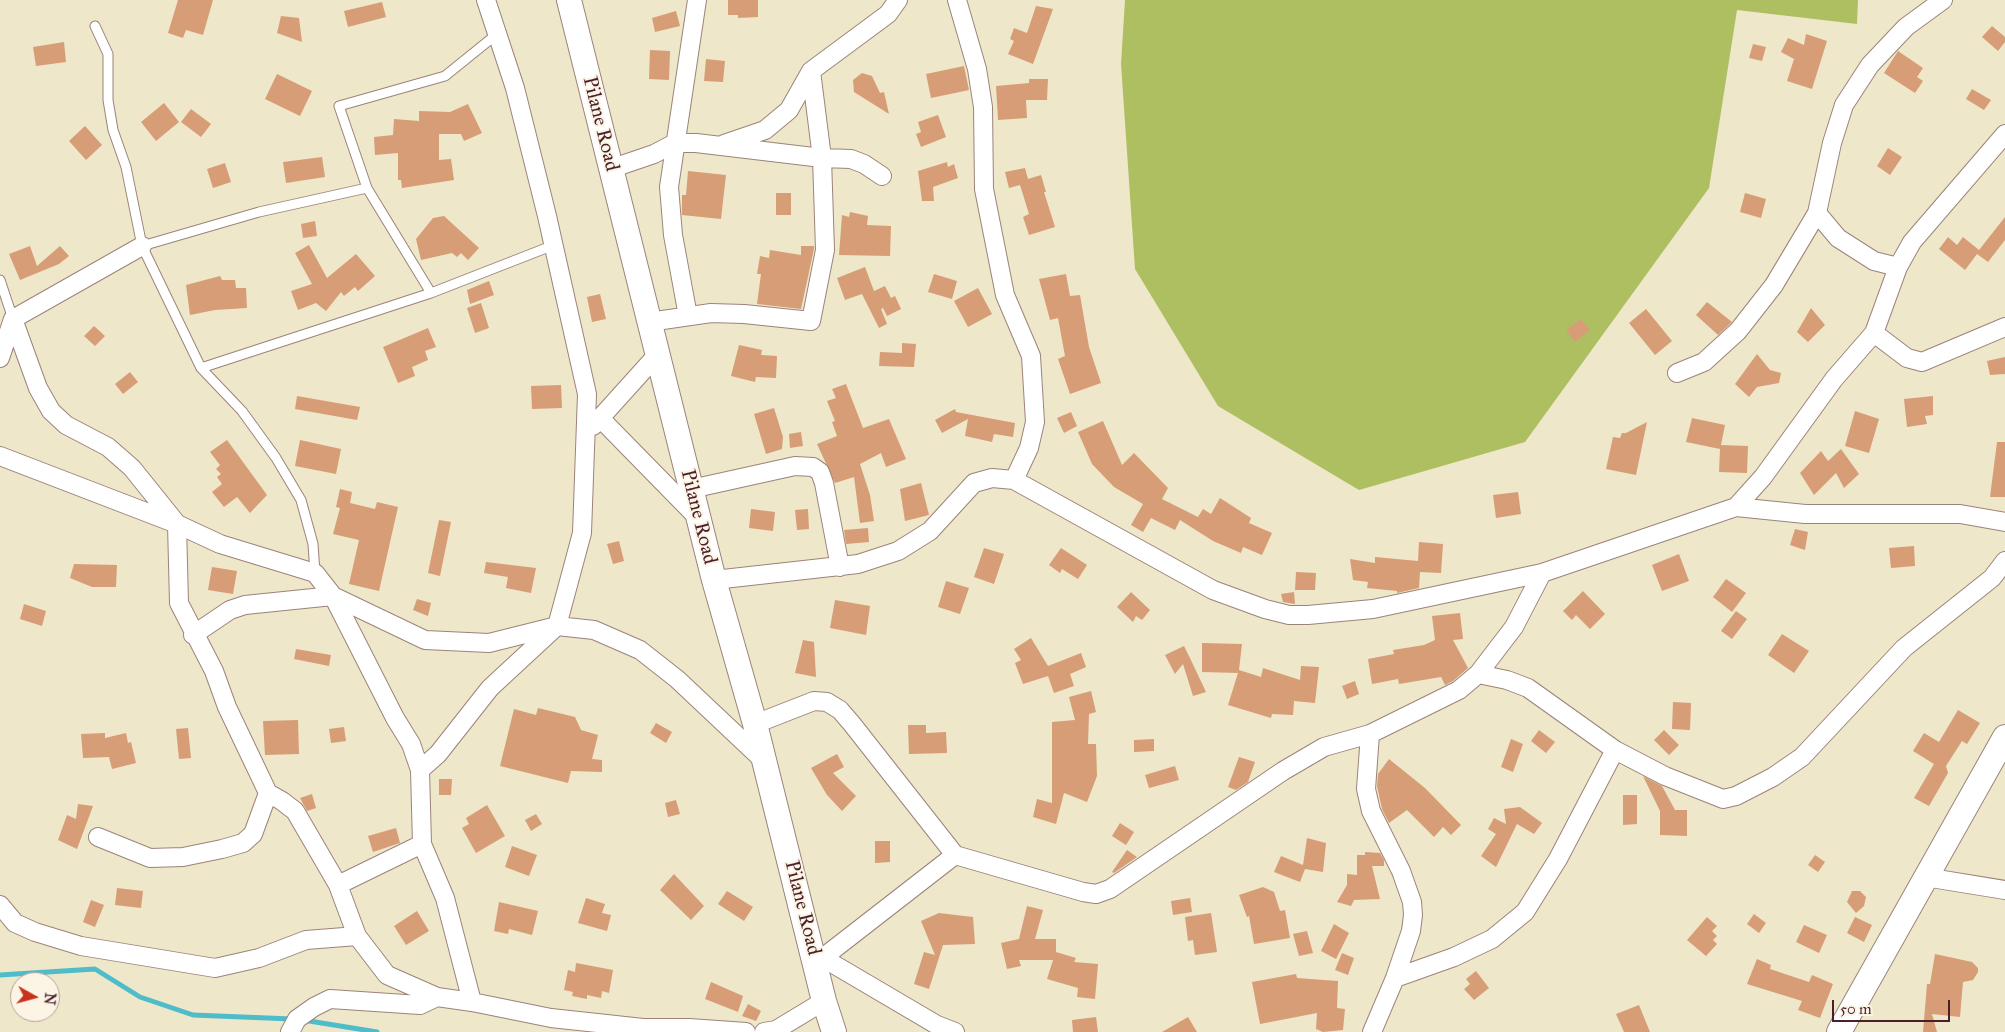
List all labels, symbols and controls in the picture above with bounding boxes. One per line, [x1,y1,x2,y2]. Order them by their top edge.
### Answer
street label: Pilane Road [577,74,623,174]
street label: Pilane Road [675,467,721,567]
street label: Pilane Road [779,858,825,958]
north arrow [10,972,60,1022]
scale bar [1835,990,1952,1022]
text: N [40,992,59,1006]
text: 50 m [1840,1000,1872,1018]

